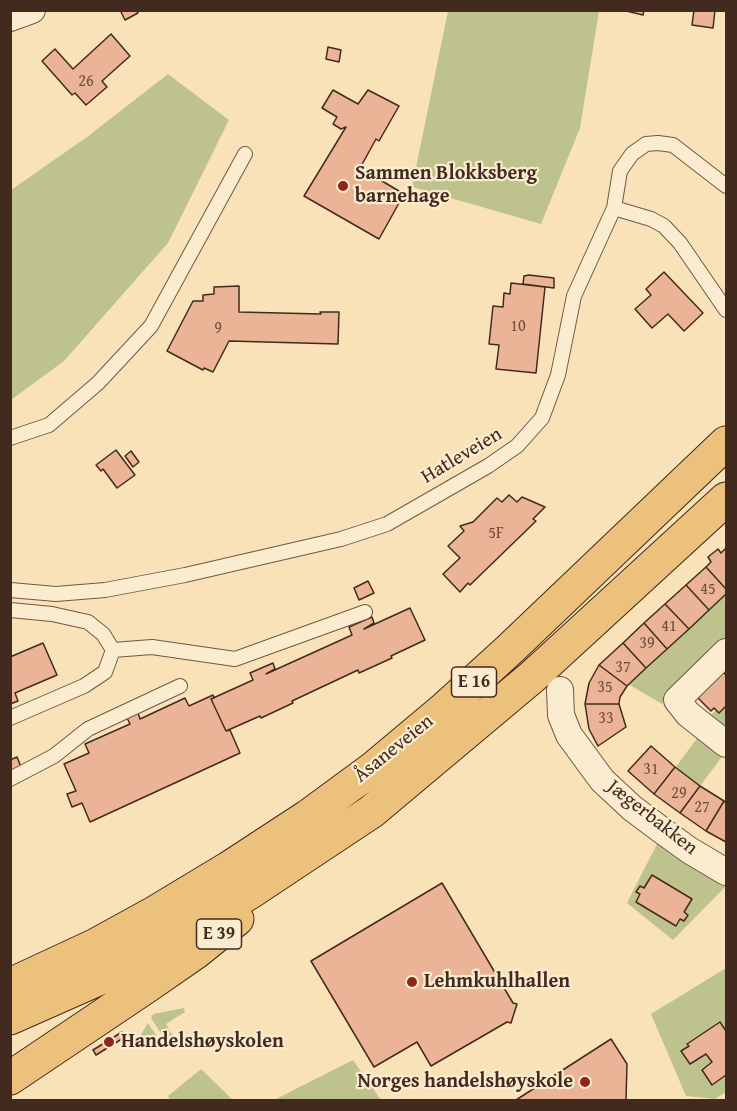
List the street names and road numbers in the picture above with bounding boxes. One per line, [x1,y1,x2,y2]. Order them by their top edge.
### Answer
street label: Hatleveien [417,423,507,489]
road number: E 16 [452,667,496,697]
street label: Åsaneveien [349,710,439,788]
street label: Jægerbakken [602,775,702,861]
road number: E 39 [196,919,242,949]

